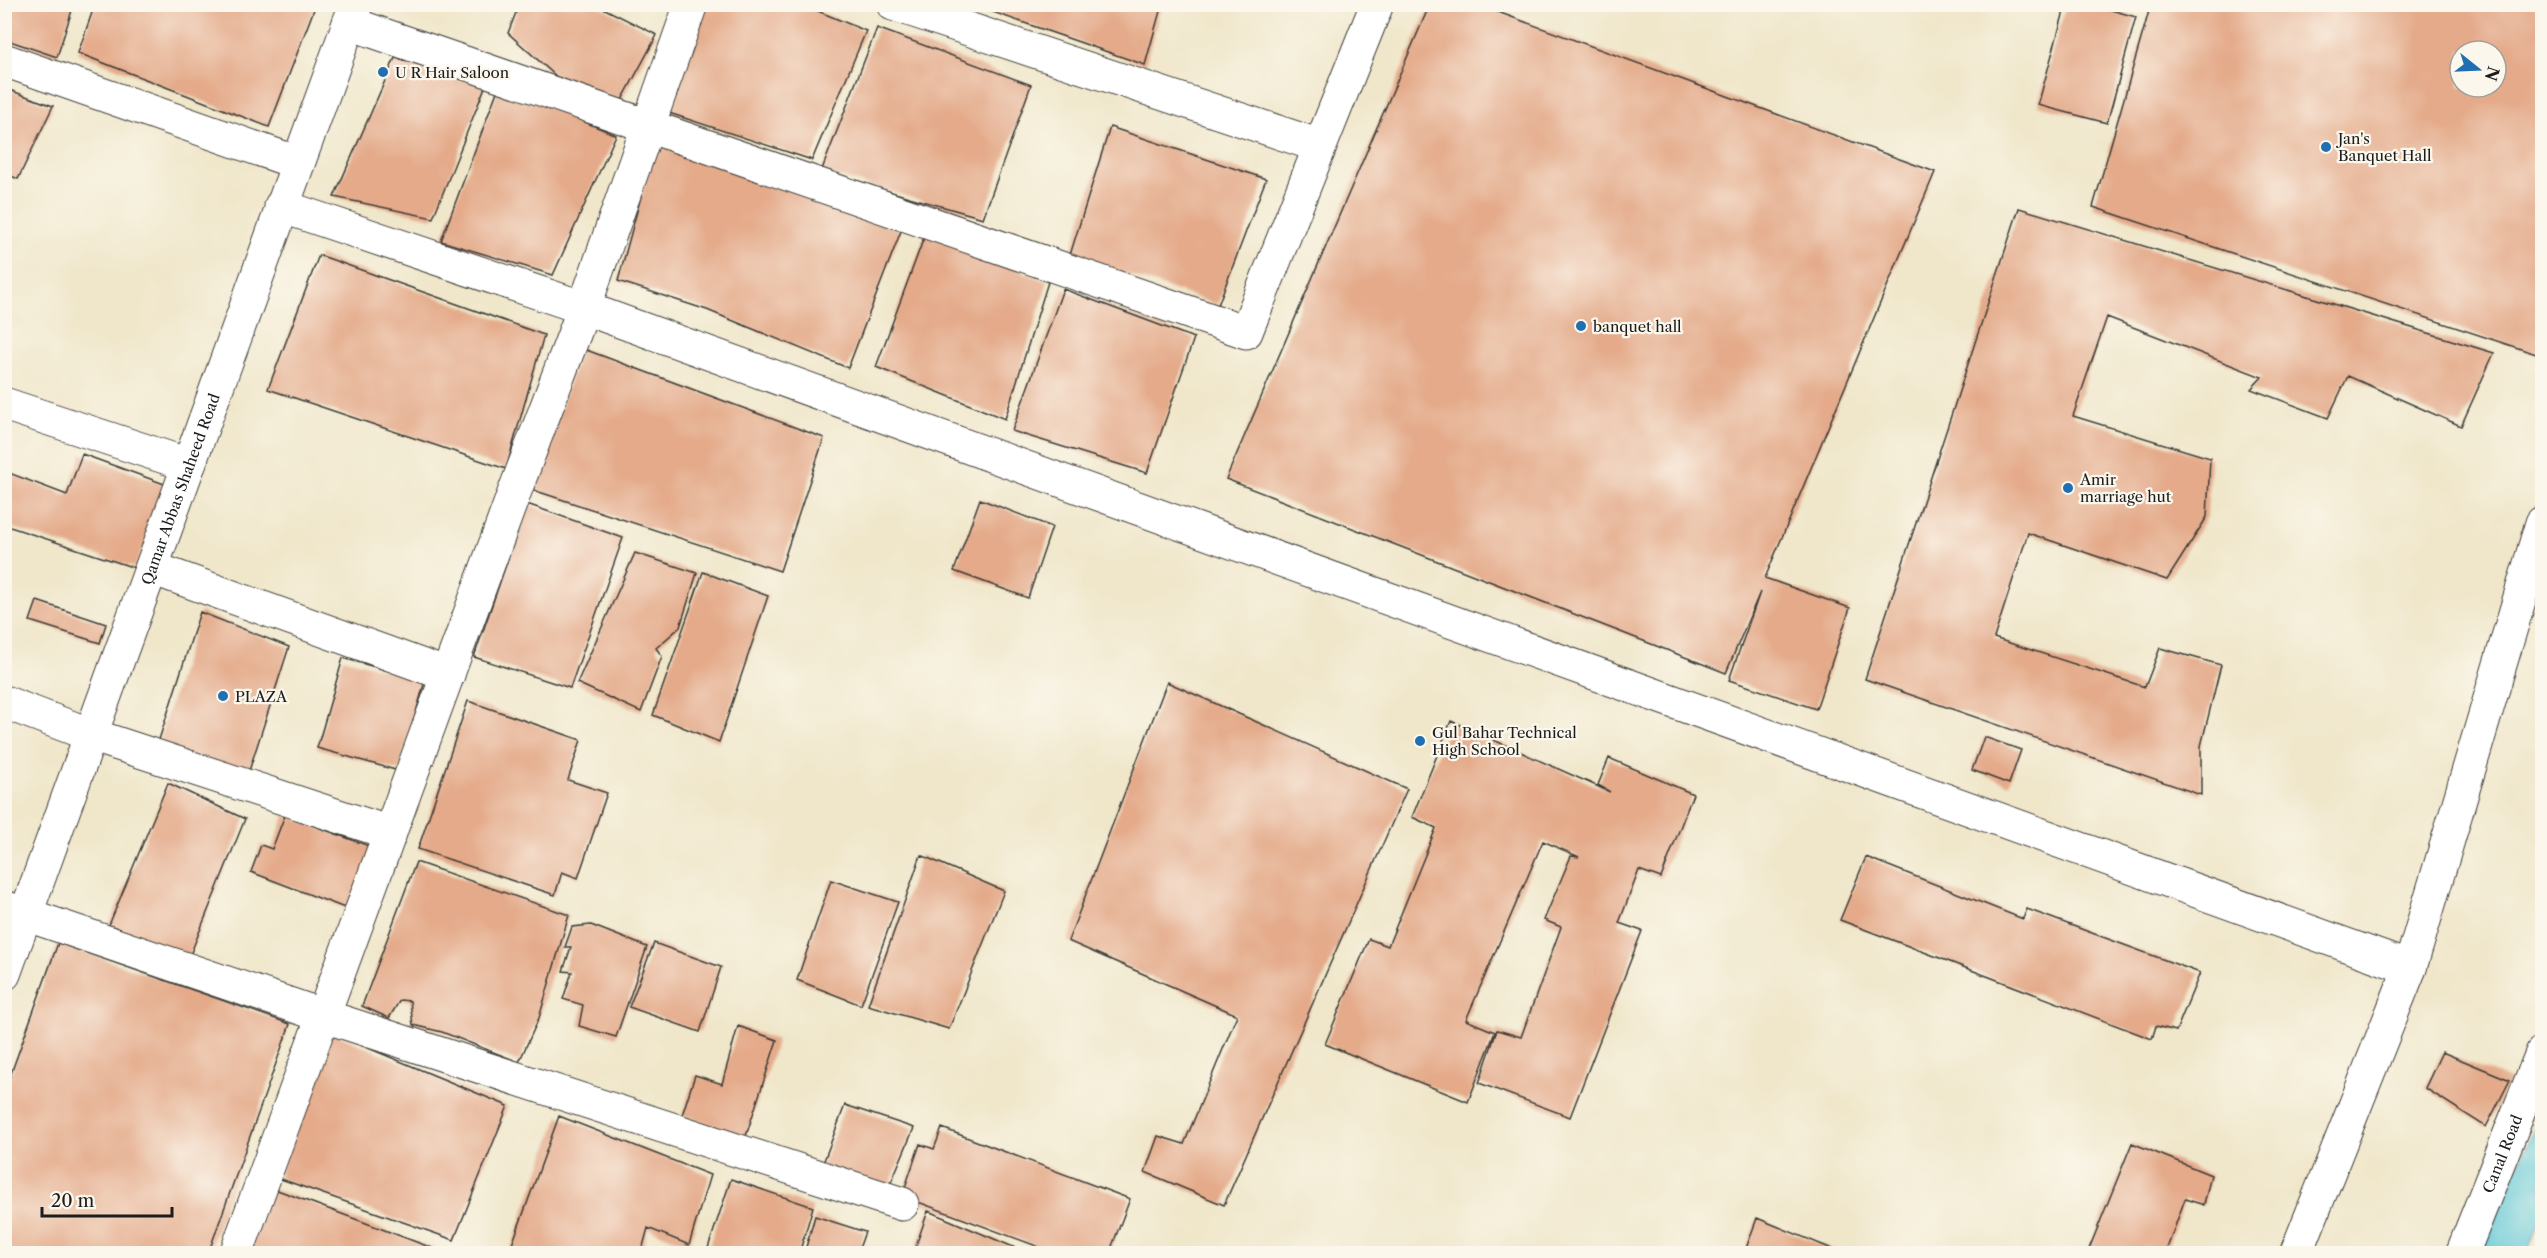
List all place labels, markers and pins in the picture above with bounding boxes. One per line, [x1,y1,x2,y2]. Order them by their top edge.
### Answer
place label: U R Hair Saloon [395,63,510,82]
marker: U R Hair Saloon [376,65,390,79]
place label: Jan's Banquet Hall [2336,129,2432,165]
marker: Jan's Banquet Hall [2319,140,2333,154]
place label: banquet hall [1593,317,1682,336]
marker: banquet hall [1574,319,1588,333]
place label: Amir marriage hut [2079,470,2172,506]
marker: Amir marriage hut [2061,481,2075,495]
place label: PLAZA [235,687,288,706]
marker: PLAZA [216,689,230,703]
place label: Gul Bahar Technical High School [1432,723,1577,759]
marker: Gul Bahar Technical High School [1413,734,1427,748]

